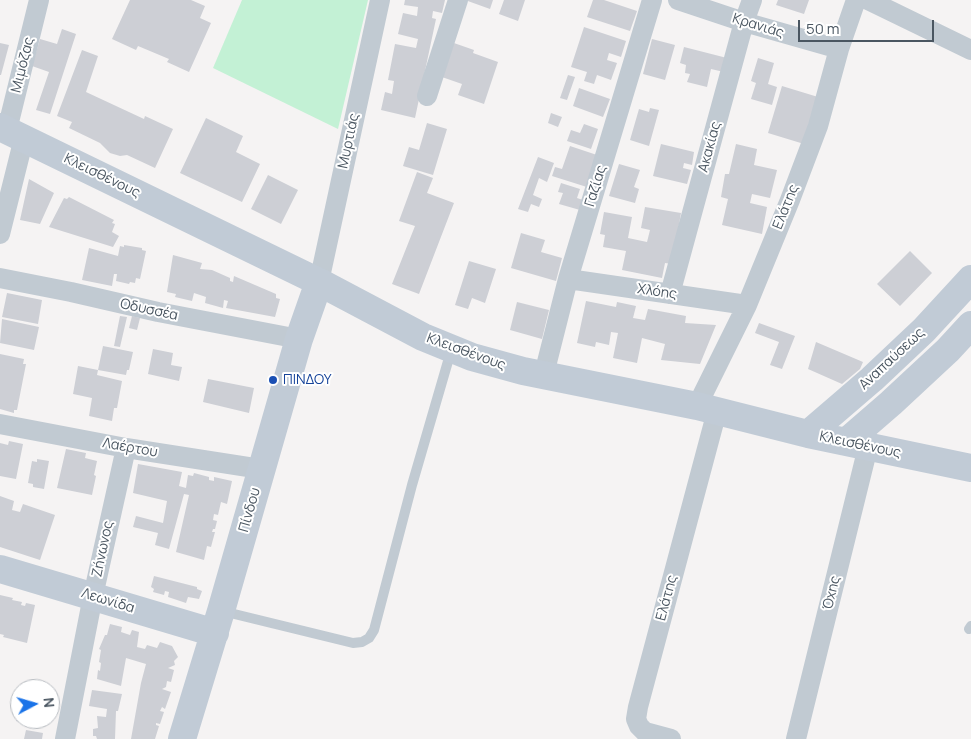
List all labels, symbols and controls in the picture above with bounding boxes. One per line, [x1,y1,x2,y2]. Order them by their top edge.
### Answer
street label: Κρανιάς [730,10,786,42]
scale bar [801,10,937,42]
text: 50 m [806,18,840,39]
street label: Μιμόζας [8,36,38,94]
street label: Μυρτιάς [335,112,363,170]
street label: Ακακίας [695,120,725,174]
street label: Κλεισθένους [61,150,143,202]
street label: Γαζίας [582,163,610,209]
street label: Ελάτης [769,182,803,232]
street label: Χλόης [636,281,678,303]
street label: Οδυσσέα [119,296,179,324]
street label: Αναπαύσεως [856,324,928,394]
street label: Κλεισθένους [424,330,508,374]
place label: ΠΙΝΔΟΥ [283,372,332,388]
marker: ΠΙΝΔΟΥ [267,374,279,386]
street label: Κλεισθένους [818,428,902,462]
street label: Λαέρτου [101,435,159,461]
street label: Πίνδου [236,486,264,534]
street label: Ζήνωνος [89,519,117,579]
street label: Ελάτης [653,573,681,623]
street label: Όχης [820,574,844,612]
street label: Λεωνίδα [79,585,137,617]
north arrow [10,679,60,729]
text: N [39,696,59,708]

